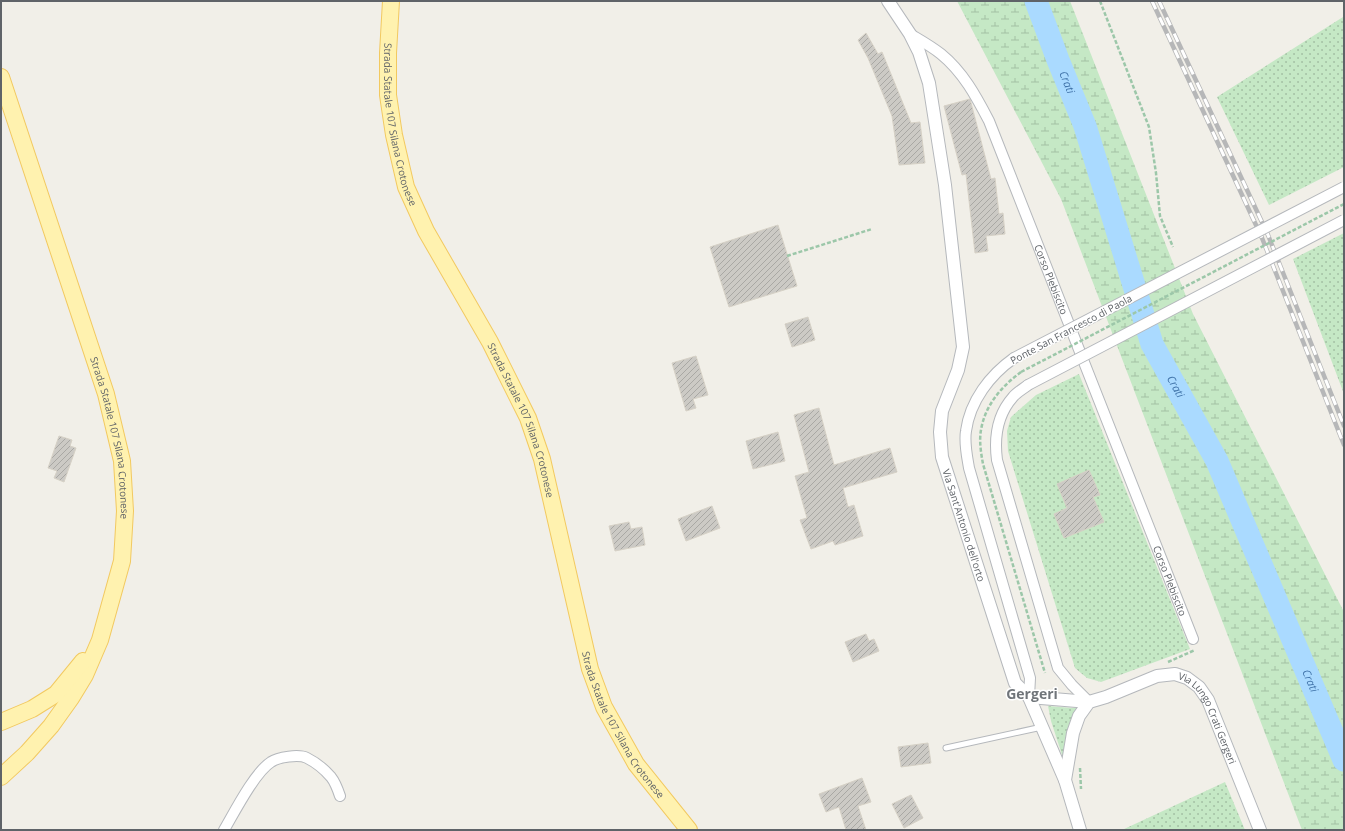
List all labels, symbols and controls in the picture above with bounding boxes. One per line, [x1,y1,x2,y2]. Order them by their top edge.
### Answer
street label: Strada Statale 107 Silana Crotonese [381,43,421,208]
water label: Crati [1056,68,1079,96]
street label: Corso Plebiscito [1031,242,1071,316]
street label: Ponte San Francesco di Paola [1008,291,1134,367]
street label: Strada Statale 107 Silana Crotonese [484,340,558,499]
street label: Strada Statale 107 Silana Crotonese [87,355,132,520]
water label: Crati [1164,372,1188,400]
street label: Via Sant'Antonio dell'orto [939,467,989,583]
street label: Corso Plebiscito [1150,544,1190,618]
street label: Strada Statale 107 Silana Crotonese [579,650,668,801]
water label: Crati [1299,667,1322,695]
street label: Via Lungo Crati Gergeri [1177,669,1240,766]
district label: Gergeri [1006,684,1058,703]

